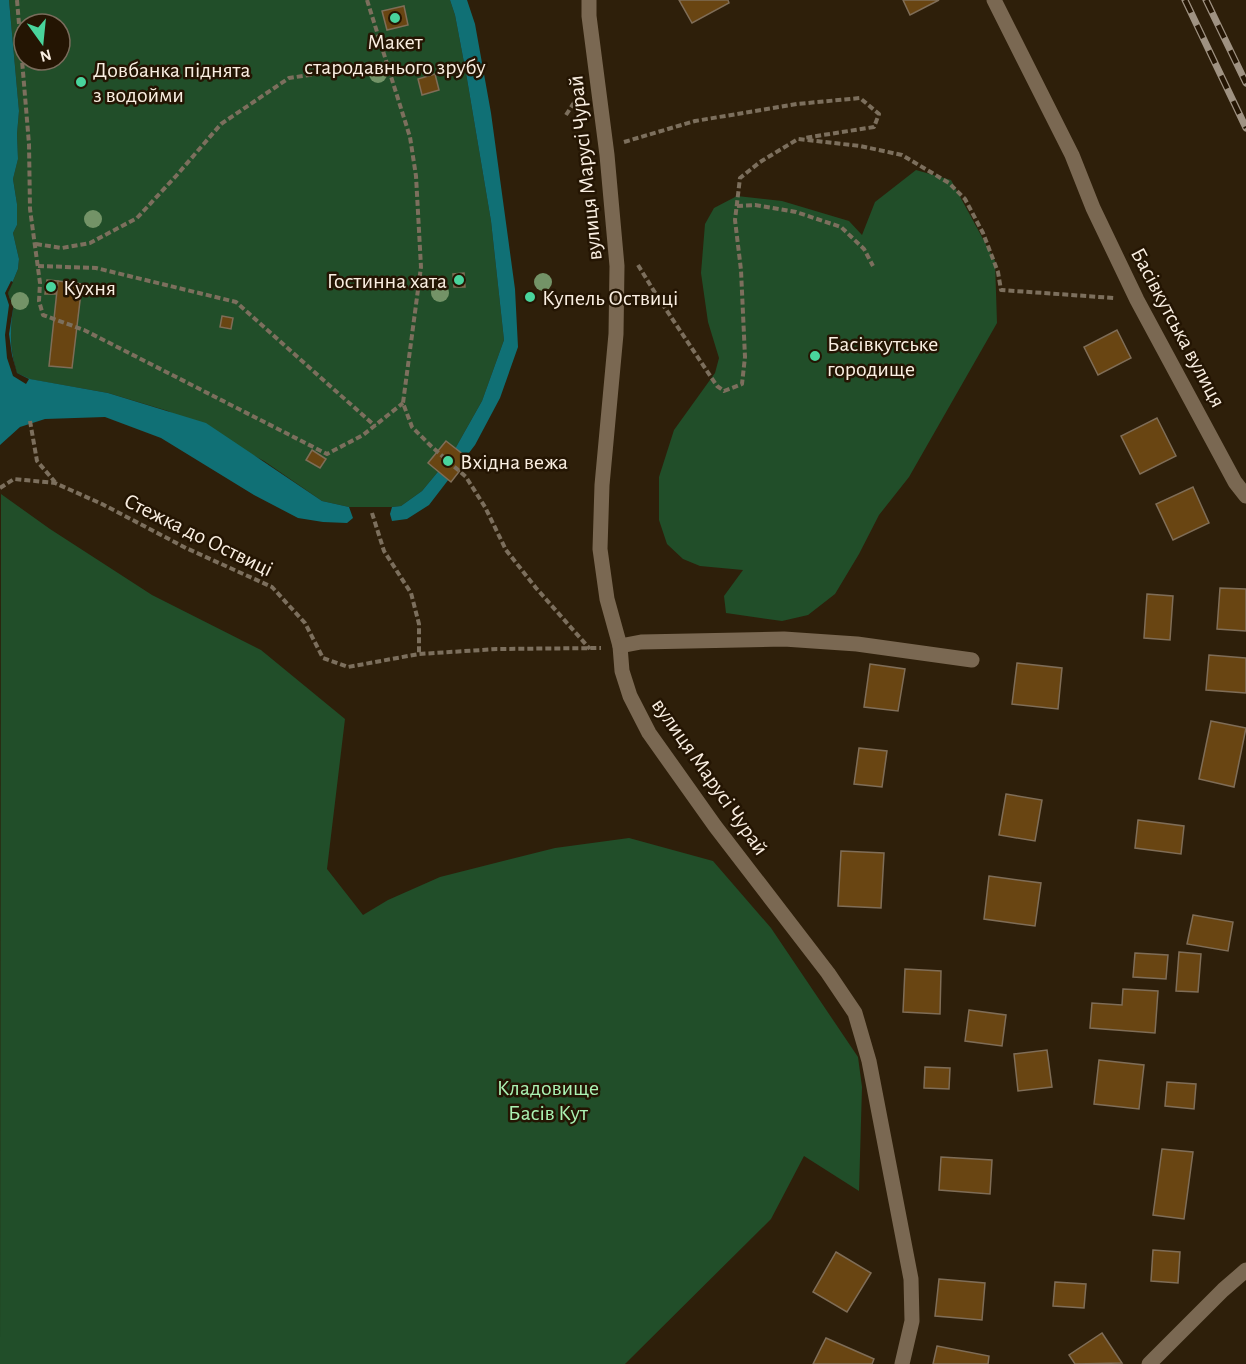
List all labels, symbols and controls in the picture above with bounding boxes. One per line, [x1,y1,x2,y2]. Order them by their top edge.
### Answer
marker: Макет стародавнього зрубу [388,11,402,25]
north arrow [12,12,72,72]
place label: Макет стародавнього зрубу [304,31,486,78]
text: N [38,46,53,65]
place label: Довбанка піднята з водойми [93,59,251,106]
street label: вулиця Марусі Чурай [564,74,606,262]
marker: Довбанка піднята з водойми [74,75,88,89]
street label: Басівкутська вулиця [1127,244,1229,411]
place label: Гостинна хата [327,270,447,292]
marker: Гостинна хата [452,273,466,287]
place label: Кухня [63,277,116,299]
marker: Кухня [44,280,58,294]
place label: Купель Оствиці [542,287,678,309]
marker: Купель Оствиці [523,290,537,304]
place label: Басівкутське городище [827,333,938,380]
marker: Басівкутське городище [808,349,822,363]
place label: Вхідна вежа [460,451,568,473]
marker: Вхідна вежа [441,454,455,468]
street label: Стежка до Оствиці [121,489,277,580]
street label: вулиця Марусі Чурай [648,694,773,859]
park label: Кладовище Басів Кут [497,1077,599,1124]

